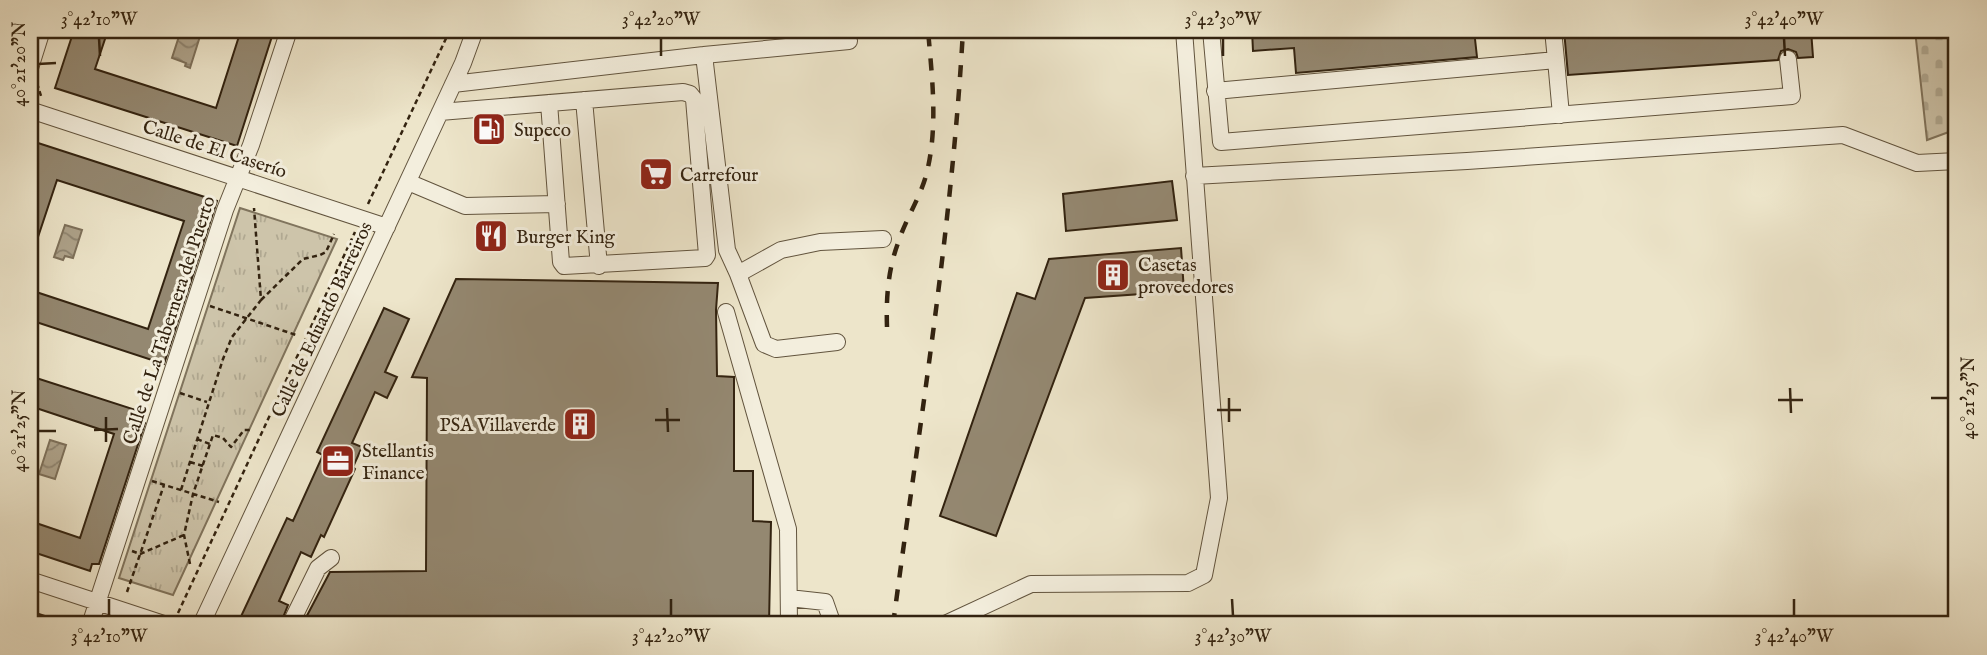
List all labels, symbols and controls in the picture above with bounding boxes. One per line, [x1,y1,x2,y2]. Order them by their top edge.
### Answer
text: 3°42'10"W [61,9,138,32]
text: 3°42'20"W [622,9,701,32]
text: 3°42'30"W [1185,9,1262,32]
text: 3°42'40"W [1745,9,1824,32]
text: 40°21'20"N [9,21,32,107]
fuel station icon: Supeco [470,110,508,148]
street label: Calle de El Caserío [139,115,289,184]
place label: Supeco [514,119,571,143]
supermarket icon: Carrefour [637,155,675,193]
place label: Carrefour [680,164,758,188]
street label: Calle de La Tabernera del Puerto [118,193,221,448]
restaurant icon: Burger King [472,217,510,255]
street label: Calle de Eduardo Barreiros [267,218,379,422]
place label: Burger King [516,226,615,250]
place label: Casetas proveedores [1138,254,1234,300]
building icon: Casetas proveedores [1094,256,1132,294]
text: 40°21'25"N [1958,356,1981,439]
text: 40°21'25"N [9,389,32,472]
building icon: PSA Villaverde [561,405,599,443]
place label: PSA Villaverde [439,414,556,438]
place label: Stellantis Finance [362,440,434,486]
office icon: Stellantis Finance [319,442,357,480]
text: 3°42'10"W [71,626,148,649]
text: 3°42'20"W [632,626,711,649]
text: 3°42'30"W [1195,626,1272,649]
text: 3°42'40"W [1755,626,1834,649]

